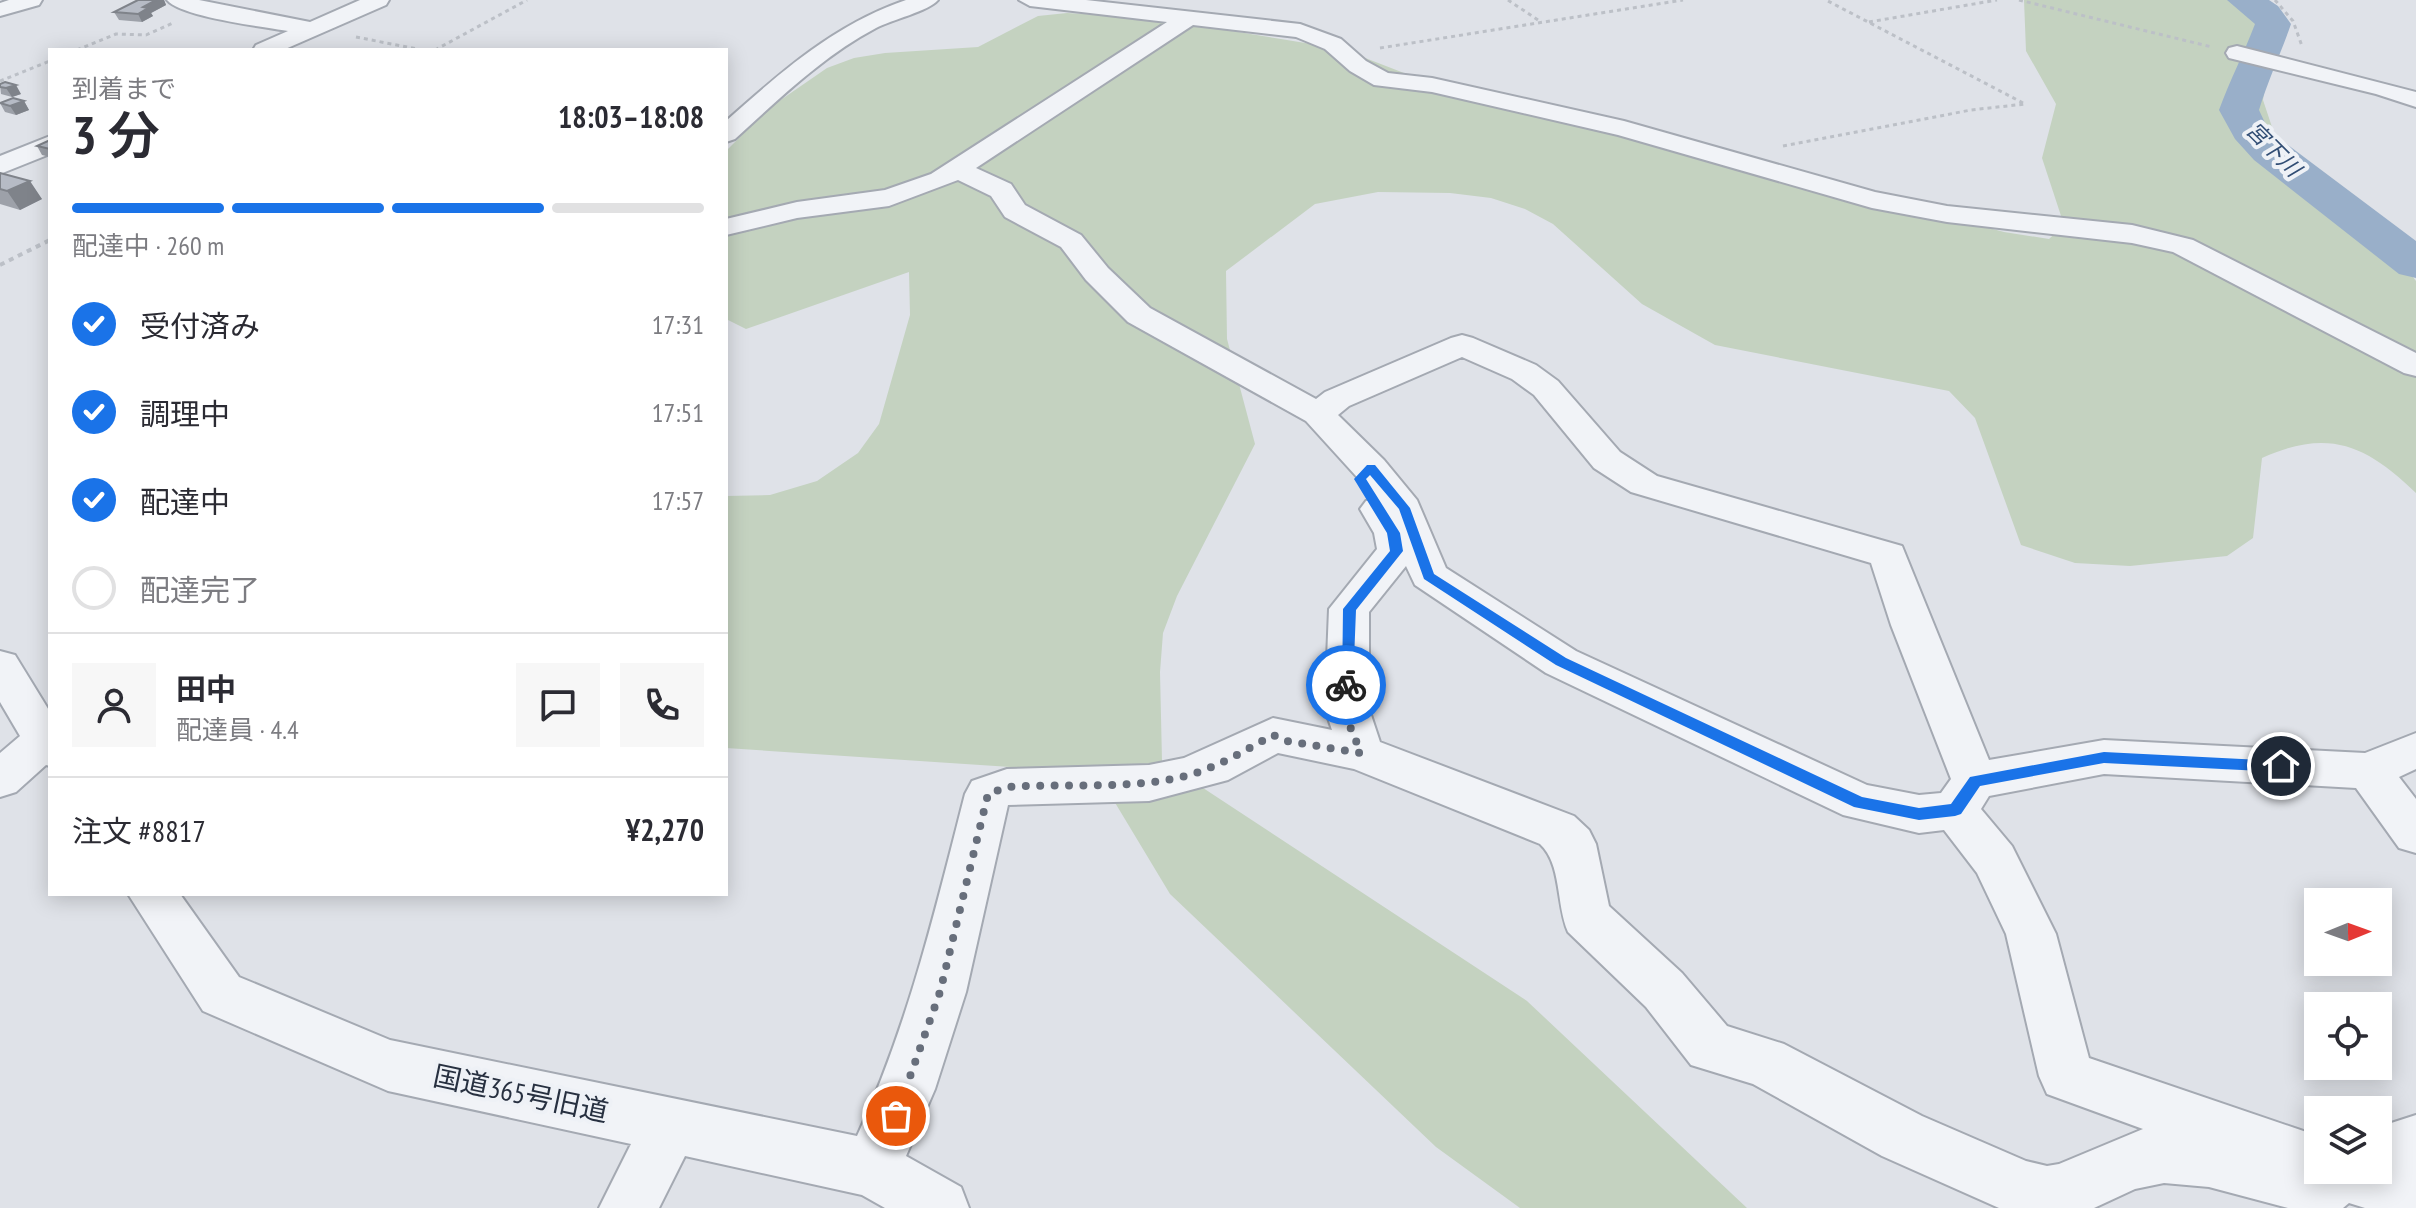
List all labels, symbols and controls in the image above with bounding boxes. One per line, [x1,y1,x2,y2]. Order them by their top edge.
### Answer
text: 到着まで [72,72,176,105]
text: 18:03–18:08 [558,97,704,136]
text: 3 分 [72,101,160,168]
water label: 宮下川 [2241,116,2309,184]
text: 配達中 · 260 m [72,229,224,262]
icon: check [72,302,116,346]
text: 受付済み [140,306,260,345]
text: 17:31 [652,308,704,341]
icon: check [72,390,116,434]
text: 調理中 [140,394,230,433]
text: 17:51 [652,396,704,429]
icon: check [72,478,116,522]
text: 配達中 [140,482,230,521]
text: 17:57 [652,484,704,517]
text: 配達完了 [140,570,260,609]
courier [1306,645,1386,725]
button: person [72,663,156,747]
button: chat [516,663,600,747]
button: phone [620,663,704,747]
icon: bike [1324,663,1368,707]
text: 田中 [176,669,236,708]
text: 配達員 · 4.4 [176,713,299,746]
pin [2247,732,2315,800]
icon: home [2259,744,2303,788]
text: ¥2,270 [626,810,704,849]
text: 注文 #8817 [72,811,206,850]
north arrow [2304,888,2392,976]
map controls [2304,888,2392,1184]
button: locate [2304,992,2392,1080]
street label: 国道365号旧道 [430,1056,612,1130]
pin [862,1082,930,1150]
icon: bag [874,1094,918,1138]
button: layers [2304,1096,2392,1184]

